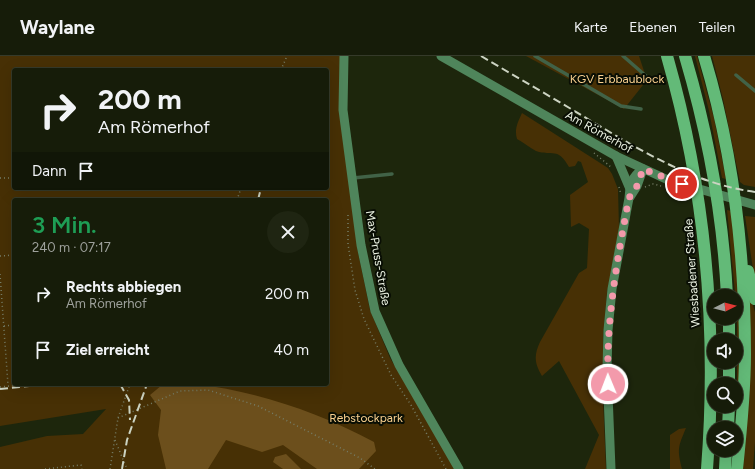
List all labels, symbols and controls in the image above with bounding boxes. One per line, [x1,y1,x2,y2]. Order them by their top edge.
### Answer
text: Waylane [20,16,95,39]
text: Karte [574,19,607,36]
text: Ebenen [629,19,677,36]
text: Teilen [699,19,735,36]
park label: KGV Erbbaublock [570,72,665,86]
text: 200 m [98,82,182,116]
icon: right [32,84,84,136]
street label: Am Römerhof [563,108,636,156]
text: Am Römerhof [98,116,210,138]
icon: arrive [75,160,97,182]
text: Dann [32,162,67,180]
pin [665,167,699,201]
icon: arrive [671,173,693,195]
street label: Max-Pruss-Straße [363,209,393,307]
text: 3 Min. [32,210,97,239]
button: close [267,211,309,253]
street label: Wiesbadener Straße [681,218,703,328]
text: 240 m · 07:17 [32,240,111,255]
text: Rechts abbiegen [66,278,181,296]
icon: right [32,283,54,305]
text: 200 m [265,285,309,303]
north arrow [707,289,743,325]
map controls [707,289,743,457]
text: Am Römerhof [66,296,147,311]
button: sound [707,333,743,369]
icon: arrive [32,339,54,361]
text: Ziel erreicht [66,341,150,359]
text: 40 m [274,341,309,359]
position arrow [587,363,629,405]
button: search [707,377,743,413]
park label: Rebstockpark [329,411,403,425]
button: layers [707,421,743,457]

